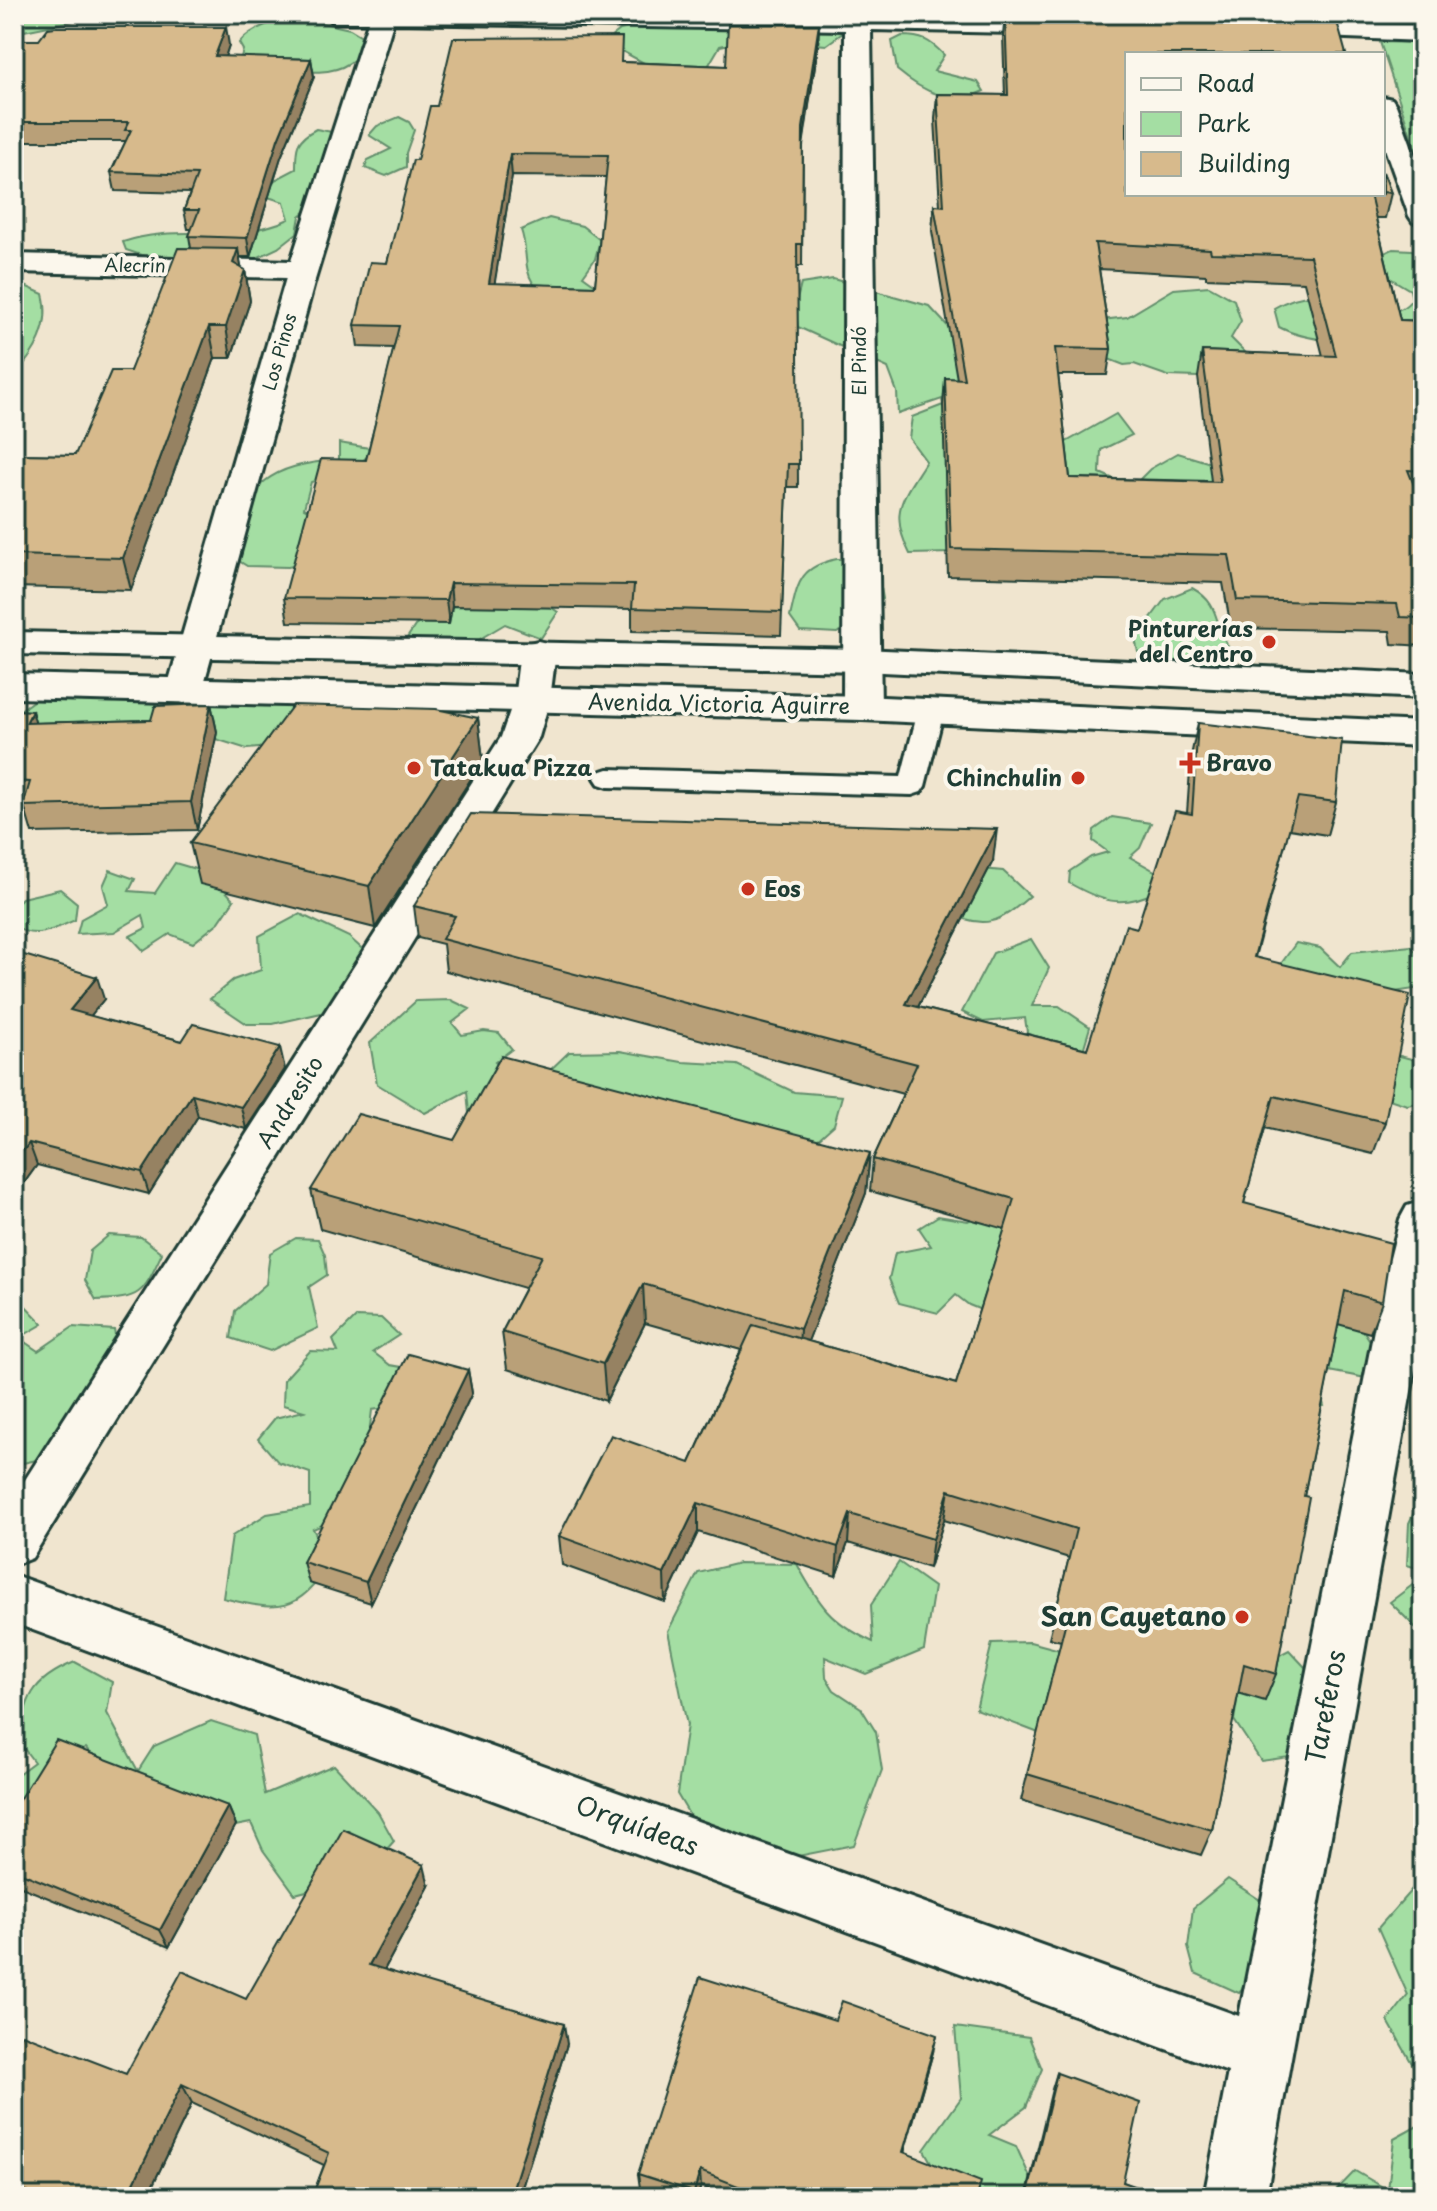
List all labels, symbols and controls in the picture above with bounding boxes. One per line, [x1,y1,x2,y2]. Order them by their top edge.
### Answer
legend [1125,52,1385,196]
text: Road [1197,64,1255,100]
text: Park [1197,104,1251,140]
text: Building [1197,144,1291,180]
street label: Alecrín [104,250,166,279]
street label: Los Pinos [255,310,302,393]
street label: El Pindó [845,326,872,396]
place label: Pinturerías del Centro [1128,611,1253,669]
marker: Pinturerías del Centro [1260,633,1278,651]
street label: Avenida Victoria Aguirre [588,684,850,721]
place label: Bravo [1206,745,1272,778]
place label: Tatakua Pizza [430,750,592,783]
marker: Bravo [1181,754,1199,772]
marker: Tatakua Pizza [405,759,423,777]
place label: Chinchulin [946,760,1062,793]
marker: Chinchulin [1069,769,1087,787]
place label: Eos [764,871,801,904]
marker: Eos [739,880,757,898]
street label: Andresito [247,1049,330,1154]
place label: San Cayetano [1040,1596,1226,1635]
marker: San Cayetano [1233,1608,1251,1626]
street label: Tareferos [1294,1646,1355,1767]
street label: Orquídeas [571,1784,704,1865]

